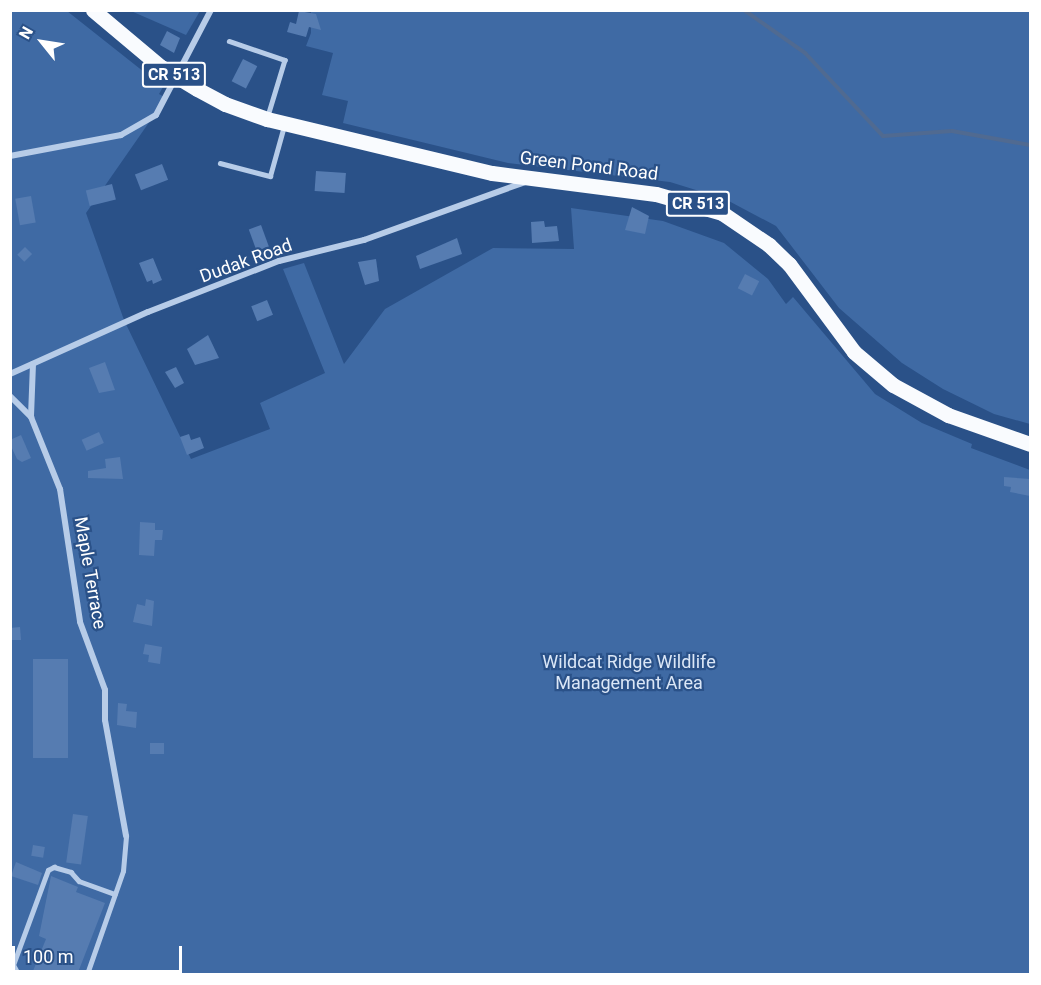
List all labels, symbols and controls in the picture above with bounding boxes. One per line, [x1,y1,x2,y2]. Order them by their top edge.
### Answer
north arrow [12,12,72,72]
text: N [15,23,37,42]
road number: CR 513 [141,62,207,88]
street label: Green Pond Road [519,147,659,185]
road number: CR 513 [665,191,731,217]
street label: Dudak Road [197,234,295,288]
street label: Maple Terrace [69,515,111,631]
park label: Wildcat Ridge Wildlife Management Area [542,652,716,694]
scale bar [15,934,184,972]
text: 100 m [23,946,74,967]

